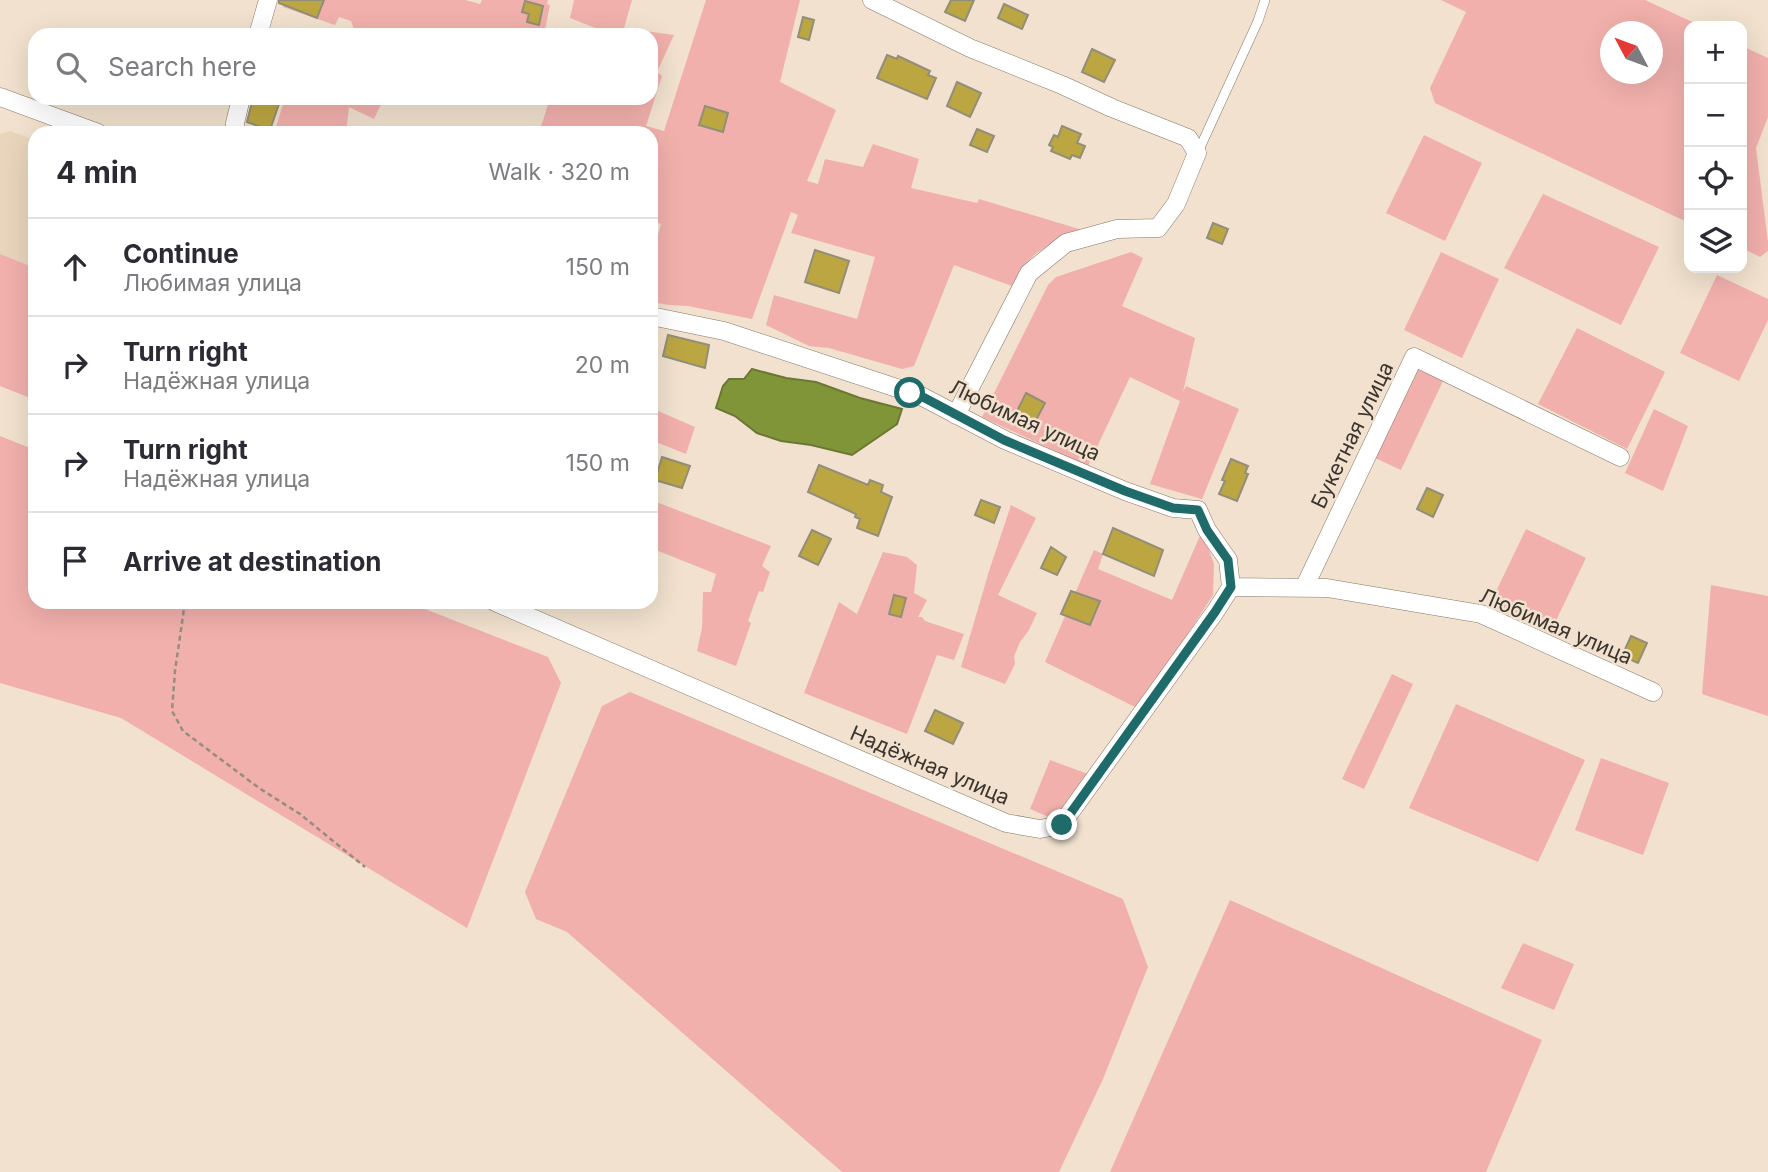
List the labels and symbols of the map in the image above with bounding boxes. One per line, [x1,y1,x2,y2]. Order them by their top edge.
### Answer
north arrow [1600,21,1663,84]
street label: Букетная улица [1306,358,1398,512]
street label: Любимая улица [946,374,1104,466]
route start [894,377,925,408]
street label: Любимая улица [1476,583,1636,669]
street label: Надёжная улица [846,720,1014,810]
route end [1046,809,1077,840]

